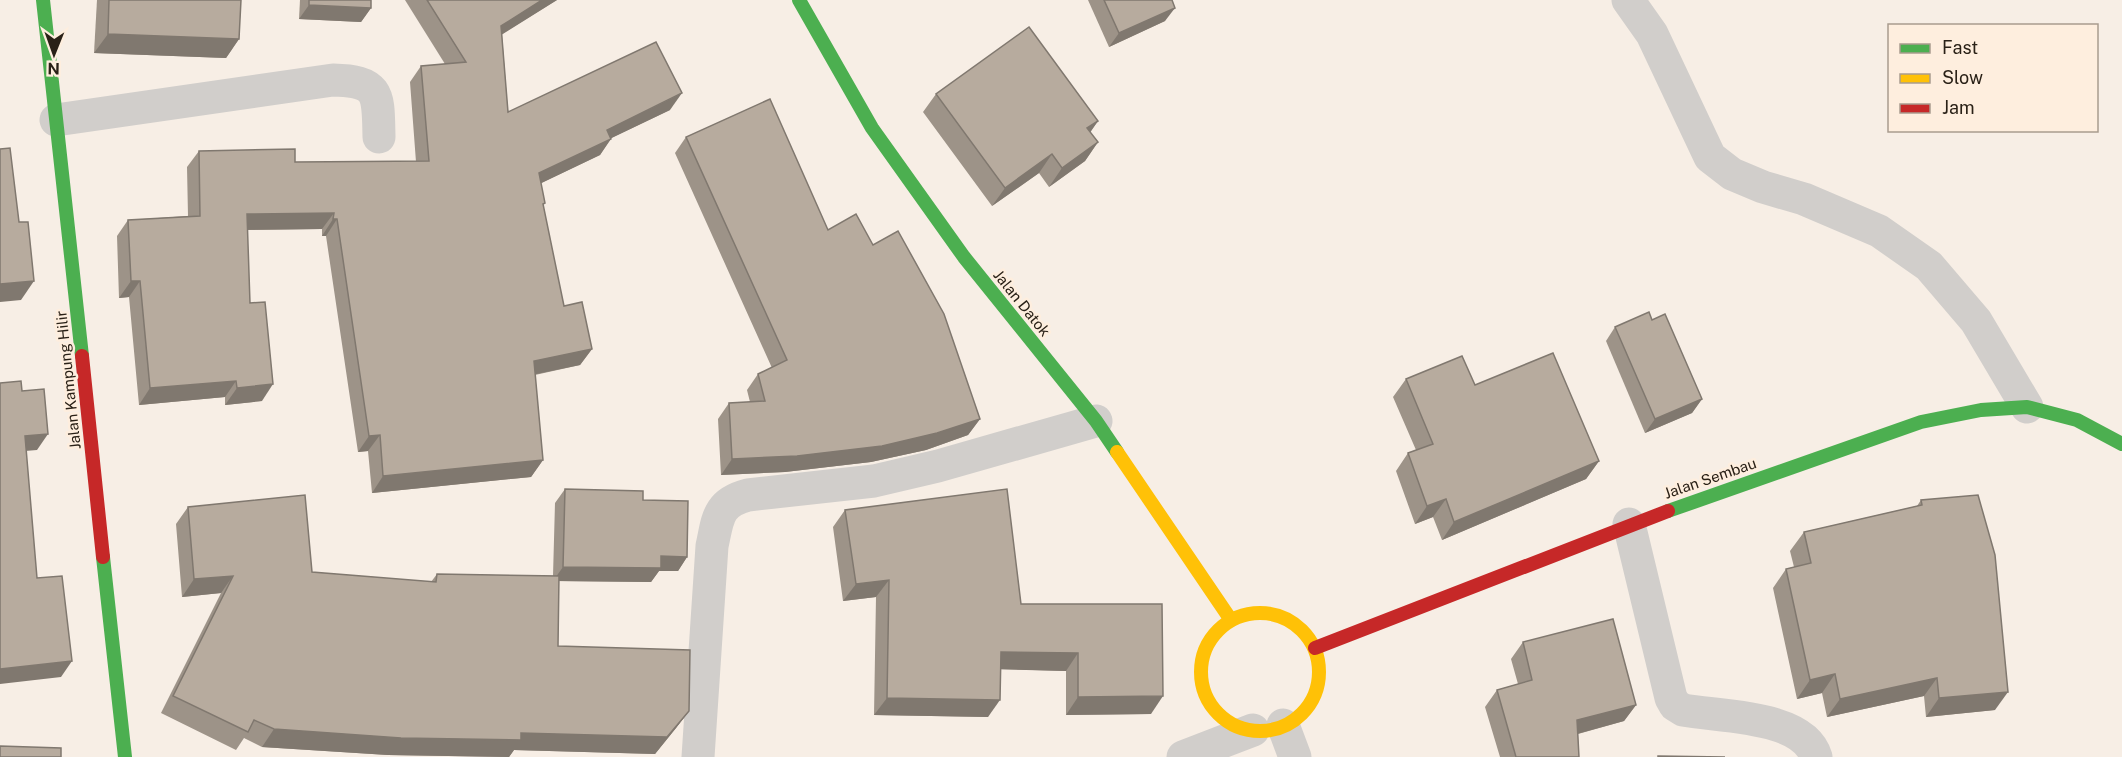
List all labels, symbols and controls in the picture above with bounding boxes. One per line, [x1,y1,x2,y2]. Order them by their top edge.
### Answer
north arrow [24,24,84,84]
legend [1888,24,2098,132]
text: Fast [1942,37,1978,58]
text: N [47,59,60,78]
text: Slow [1942,67,1983,88]
text: Jam [1942,97,1975,118]
street label: Jalan Datok [990,267,1054,339]
street label: Jalan Kampung Hilir [52,310,84,450]
street label: Jalan Sembau [1662,454,1758,502]

